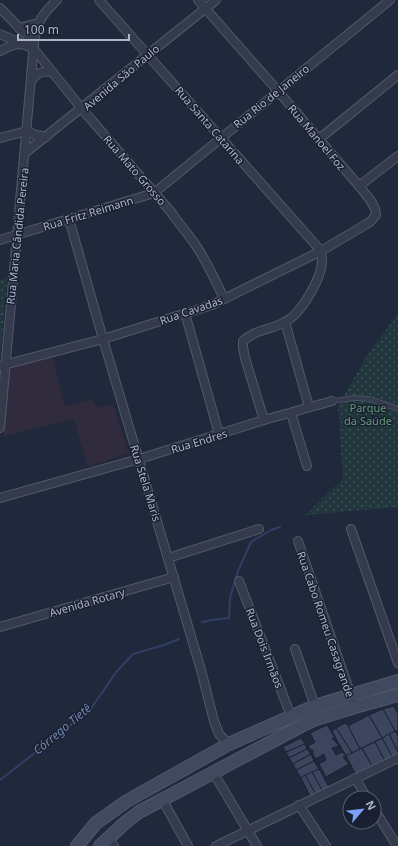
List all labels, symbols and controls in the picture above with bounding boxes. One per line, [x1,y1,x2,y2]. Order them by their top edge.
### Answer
scale bar [18,16,129,42]
text: 100 m [24,21,59,38]
street label: Avenida São Paulo [80,40,163,113]
street label: Rua Rio de Janeiro [230,60,312,131]
street label: Rua Santa Catarina [172,83,248,167]
street label: Rua Manoel Foz [285,101,349,173]
street label: Rua Mato Grosso [100,132,170,209]
street label: Rua Maria Cândida Pereira [2,167,32,305]
street label: Rua Fritz Reimann [41,192,135,234]
street label: Rua Cavadas [157,292,225,328]
park label: Parque da Saúde [344,400,392,428]
street label: Rua Endres [169,425,229,457]
street label: Rua Stela Maris [127,443,165,523]
street label: Rua Cabo Romeu Casagrande [294,549,358,699]
street label: Avenida Rotary [47,584,127,620]
street label: Rua Dois Irmãos [243,606,287,690]
water label: Córrego Tietê [29,700,95,758]
north arrow [342,790,382,830]
text: N [363,798,380,813]

